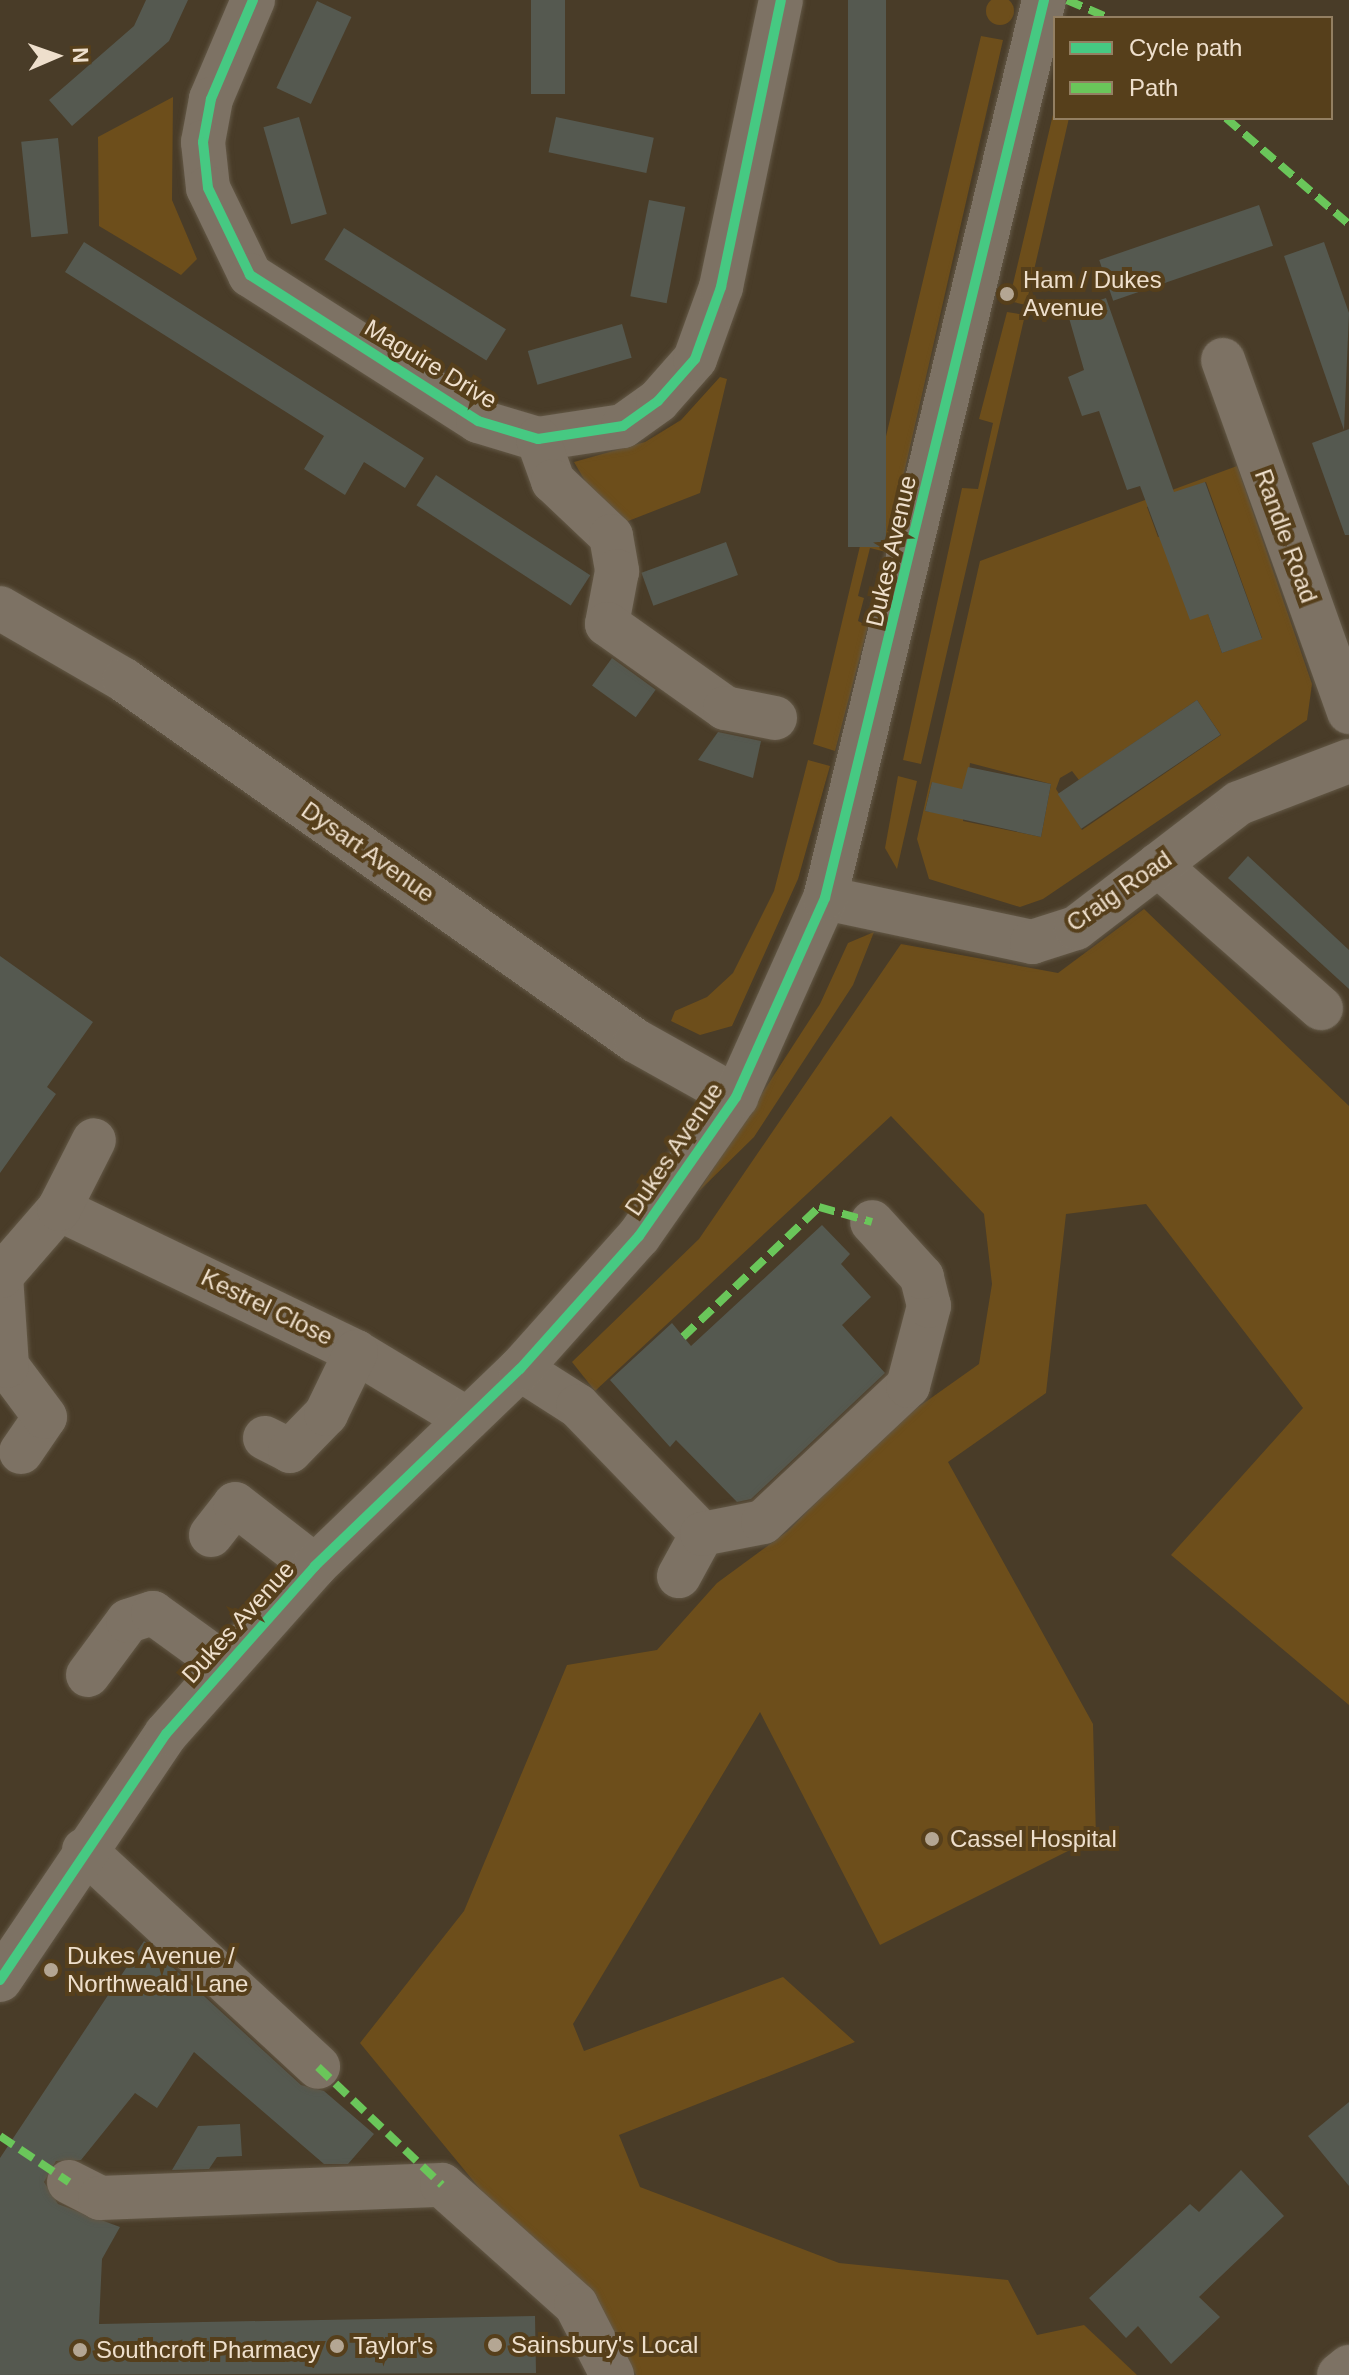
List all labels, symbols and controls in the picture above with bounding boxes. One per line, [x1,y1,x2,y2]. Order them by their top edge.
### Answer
north arrow [16,16,96,96]
legend [1053,16,1333,120]
text: Cycle path [1129,34,1242,61]
text: N [68,47,93,64]
text: Path [1129,74,1178,101]
place label: Ham / Dukes Avenue [1023,266,1162,322]
marker: Ham / Dukes Avenue [998,285,1016,303]
street label: Maguire Drive [360,313,502,415]
street label: Randle Road [1249,465,1323,607]
street label: Dukes Avenue [859,472,923,630]
street label: Dysart Avenue [295,795,441,909]
street label: Craig Road [1061,844,1177,938]
street label: Dukes Avenue [619,1076,729,1222]
street label: Kestrel Close [197,1263,337,1351]
street label: Dukes Avenue [175,1555,301,1689]
place label: Cassel Hospital [950,1825,1117,1853]
marker: Cassel Hospital [921,1828,943,1850]
place label: Dukes Avenue / Northweald Lane [67,1942,248,1998]
marker: Dukes Avenue / Northweald Lane [42,1961,60,1979]
place label: Sainsbury's Local [511,2331,698,2359]
place label: Taylor's [353,2332,434,2360]
place label: Southcroft Pharmacy [96,2336,320,2364]
marker: Sainsbury's Local [486,2336,504,2354]
marker: Taylor's [328,2337,346,2355]
marker: Southcroft Pharmacy [71,2341,89,2359]

